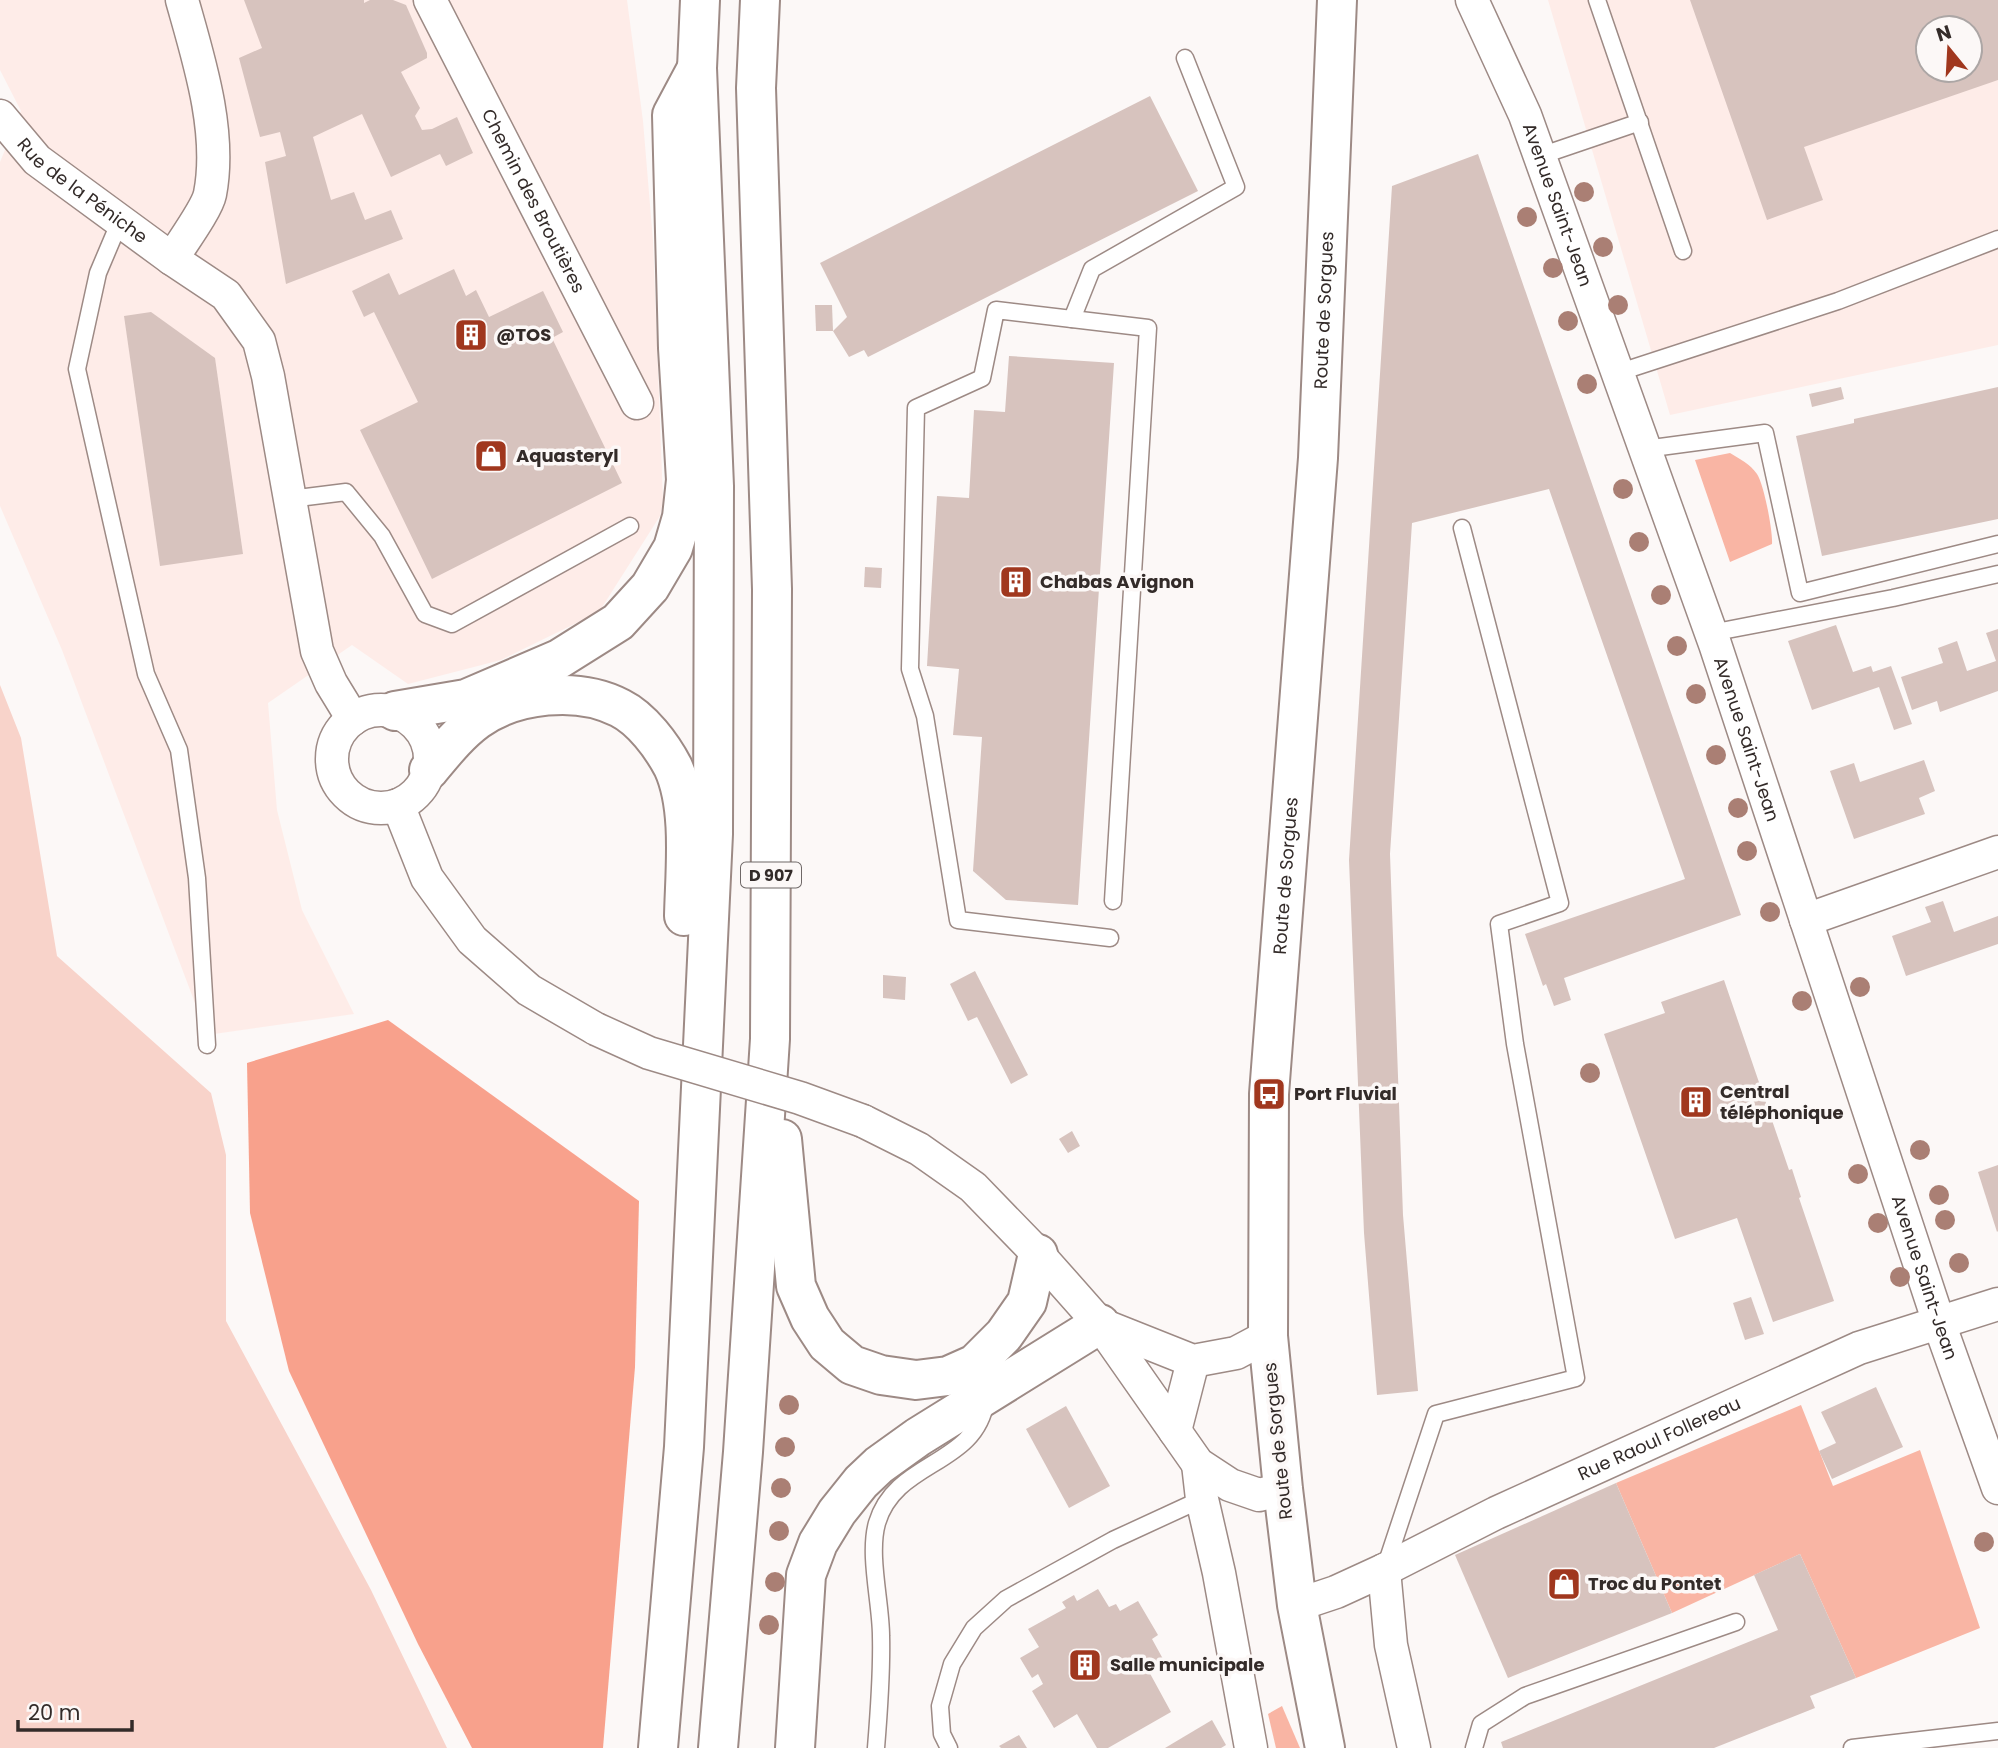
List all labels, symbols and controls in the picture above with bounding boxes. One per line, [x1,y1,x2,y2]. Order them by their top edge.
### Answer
north arrow [1914,14,1984,84]
text: N [1933,18,1955,48]
street label: Chemin des Broutières [476,104,591,297]
street label: Avenue Saint-Jean [1517,119,1599,290]
street label: Rue de la Péniche [12,132,153,249]
street label: Route de Sorgues [1308,231,1339,390]
building icon: @TOS [452,316,490,354]
place label: @TOS [496,322,551,347]
shop icon: Aquasteryl [472,437,510,475]
place label: Aquasteryl [516,443,619,468]
building icon: Chabas Avignon [997,563,1035,601]
place label: Chabas Avignon [1040,569,1194,594]
street label: Avenue Saint-Jean [1708,653,1786,825]
street label: Route de Sorgues [1267,796,1304,956]
road number: D 907 [741,862,801,888]
bus stop icon: Port Fluvial [1250,1075,1288,1113]
place label: Central téléphonique [1720,1079,1844,1125]
place label: Port Fluvial [1294,1081,1397,1106]
building icon: Central téléphonique [1677,1083,1715,1121]
street label: Avenue Saint-Jean [1886,1192,1964,1363]
street label: Route de Sorgues [1257,1361,1298,1521]
street label: Rue Raoul Follereau [1574,1390,1744,1486]
shop icon: Troc du Pontet [1545,1565,1583,1603]
place label: Troc du Pontet [1588,1571,1721,1596]
building icon: Salle municipale [1066,1646,1104,1684]
place label: Salle municipale [1110,1652,1265,1677]
scale bar [18,1688,131,1732]
text: 20 m [28,1698,81,1727]

